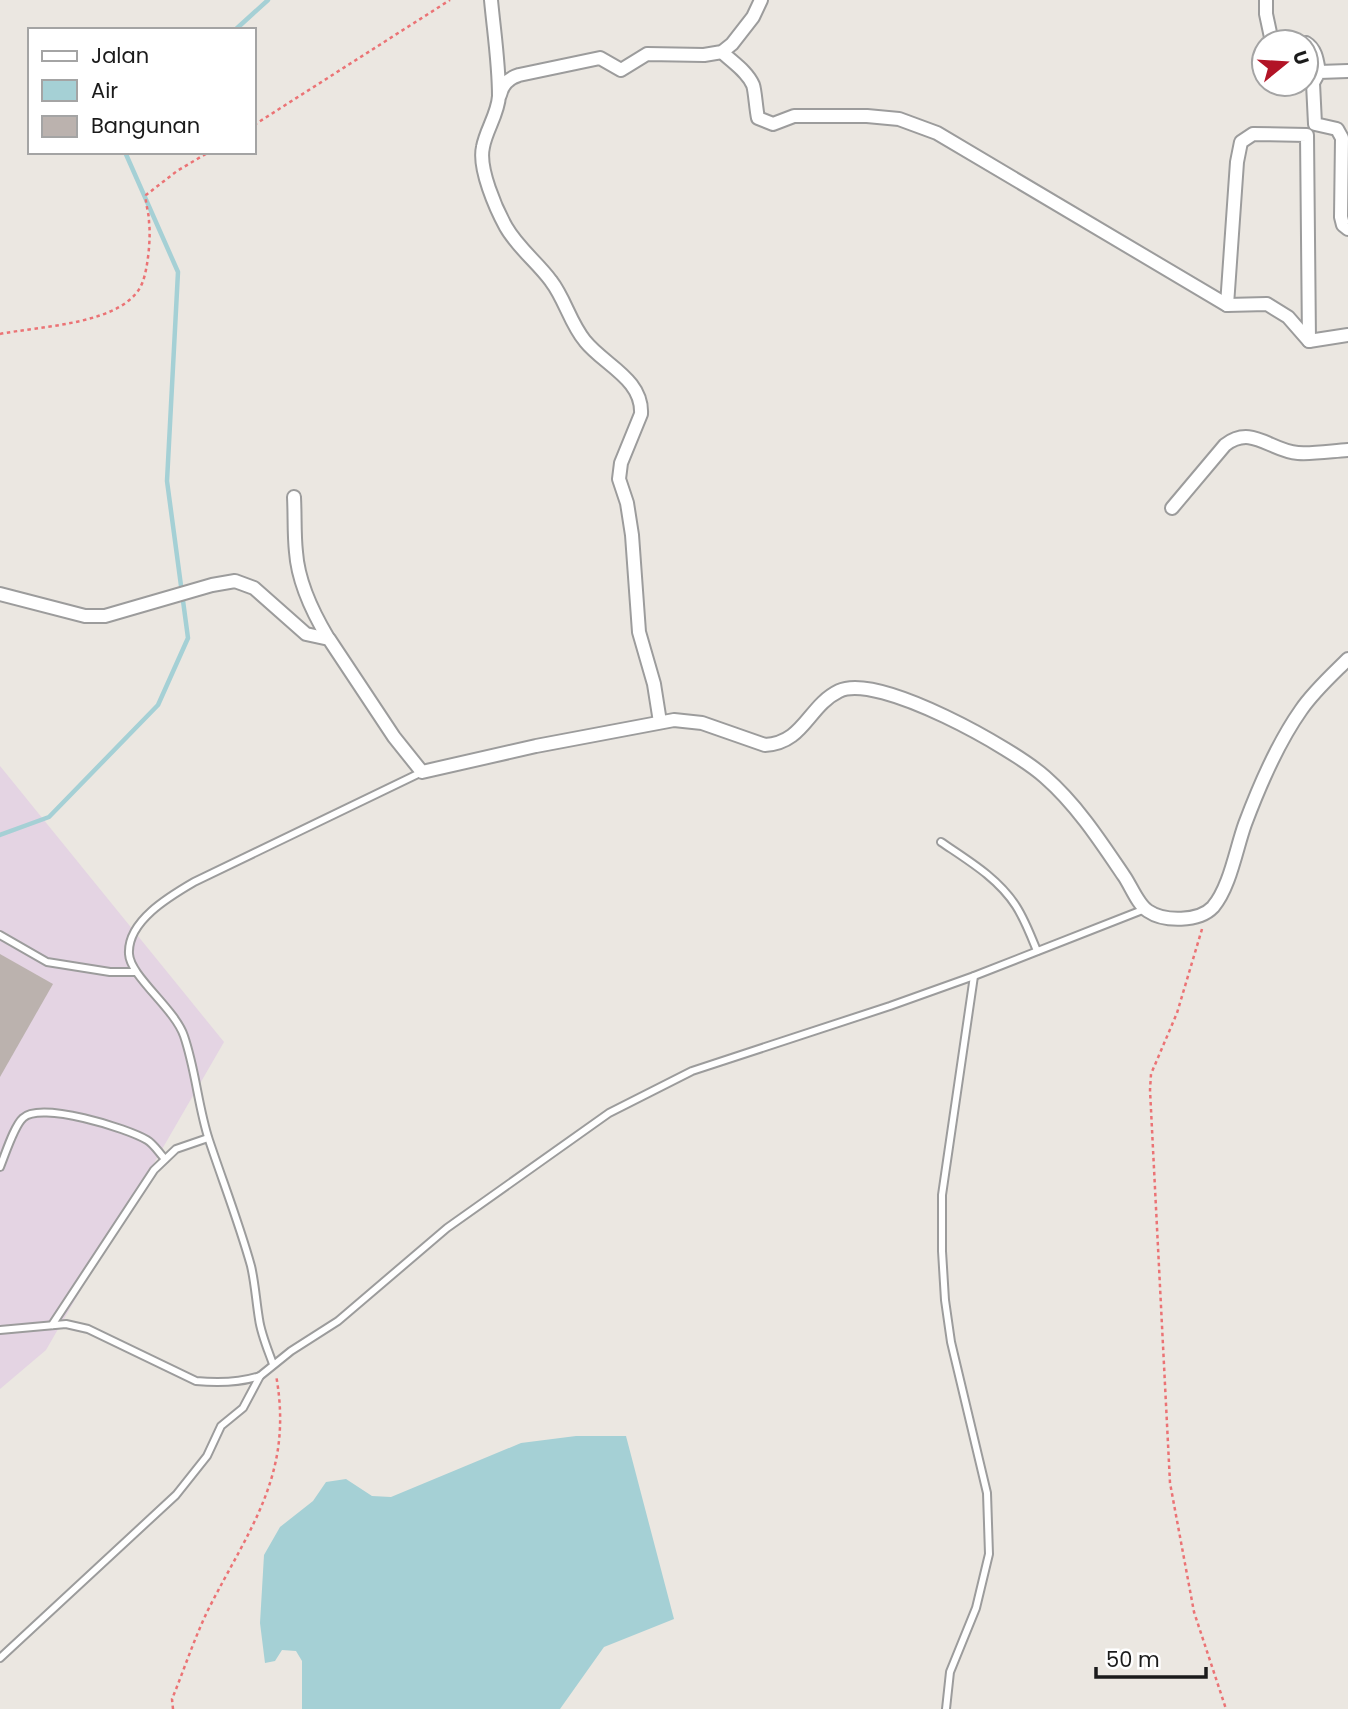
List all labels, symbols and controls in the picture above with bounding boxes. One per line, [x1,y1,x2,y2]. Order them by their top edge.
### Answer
legend [28,28,256,154]
north arrow [1250,28,1320,98]
text: Jalan [91,41,149,70]
text: U [1286,47,1316,68]
text: Air [91,76,118,105]
text: Bangunan [91,111,200,140]
scale bar [1096,1636,1206,1680]
text: 50 m [1106,1645,1160,1674]

